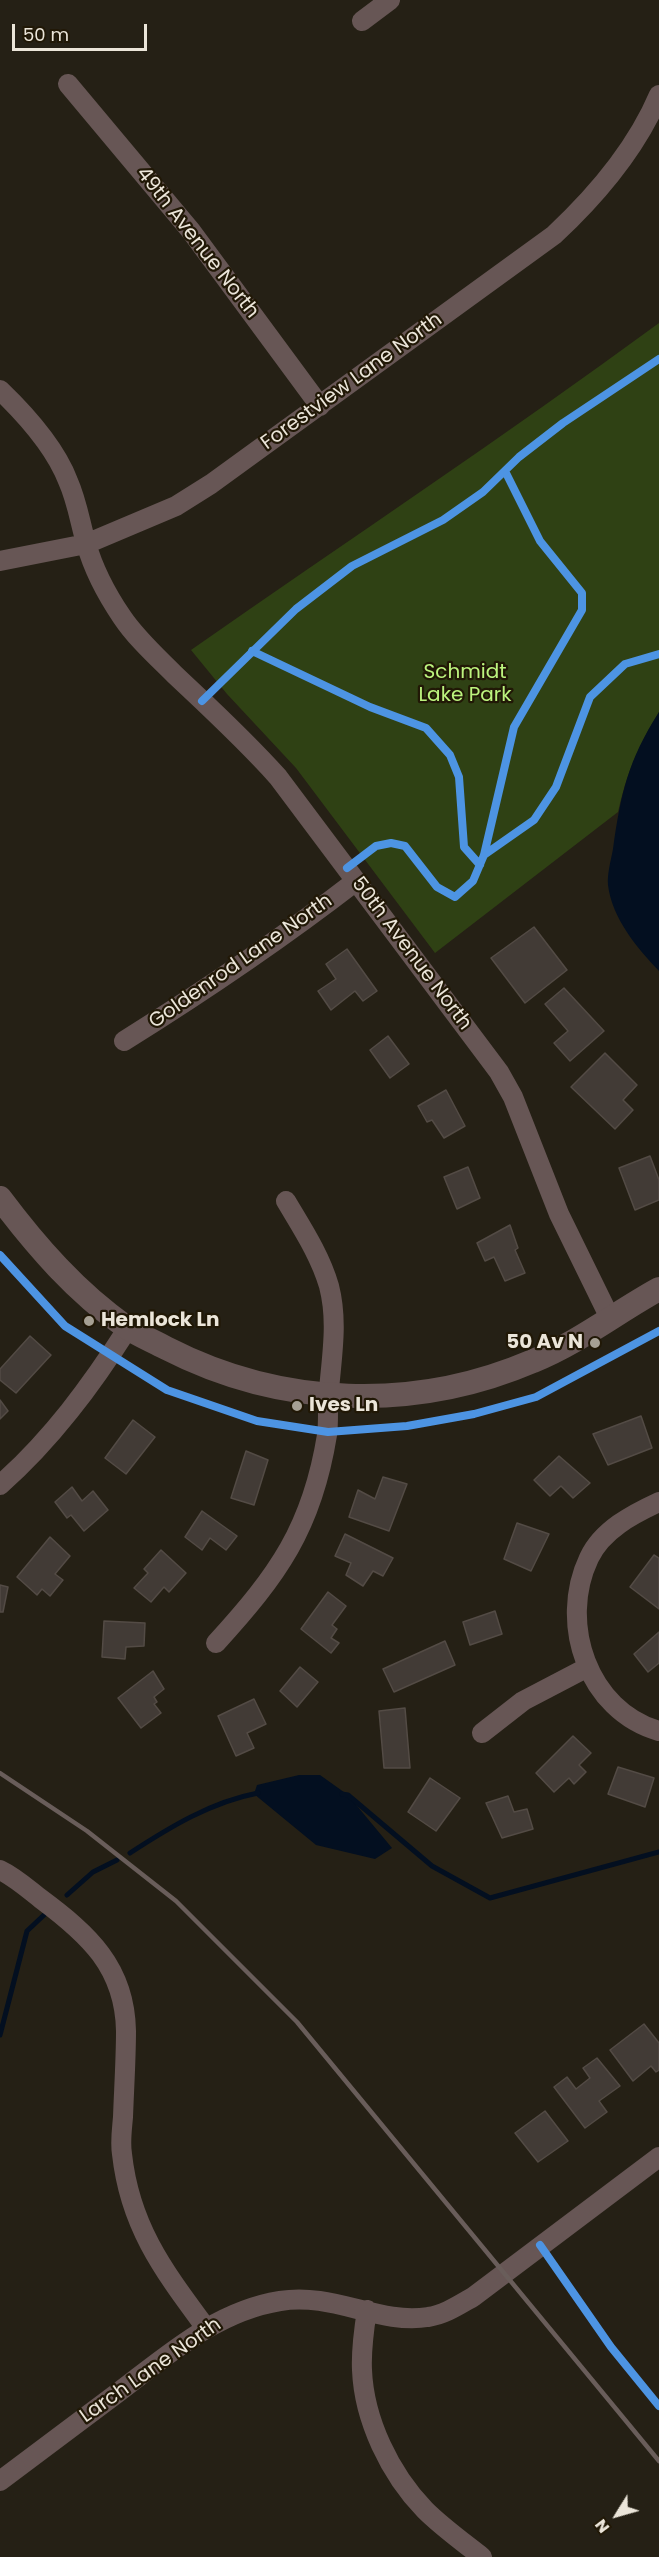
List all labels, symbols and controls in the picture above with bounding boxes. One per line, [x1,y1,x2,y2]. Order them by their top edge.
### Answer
scale bar [15,12,150,50]
text: 50 m [23,22,69,47]
street label: 49th Avenue North [130,163,264,323]
street label: Forestview Lane North [257,308,447,456]
park label: Schmidt Lake Park [418,661,512,708]
street label: 50th Avenue North [346,873,476,1035]
street label: Goldenrod Lane North [145,890,337,1034]
place label: Hemlock Ln [101,1309,219,1333]
marker: Hemlock Ln [82,1314,96,1328]
place label: 50 Av N [506,1331,583,1355]
marker: 50 Av N [588,1336,602,1350]
place label: Ives Ln [309,1394,378,1418]
marker: Ives Ln [290,1399,304,1413]
street label: Larch Lane North [76,2313,226,2429]
north arrow [587,2485,647,2545]
text: N [589,2514,615,2538]

